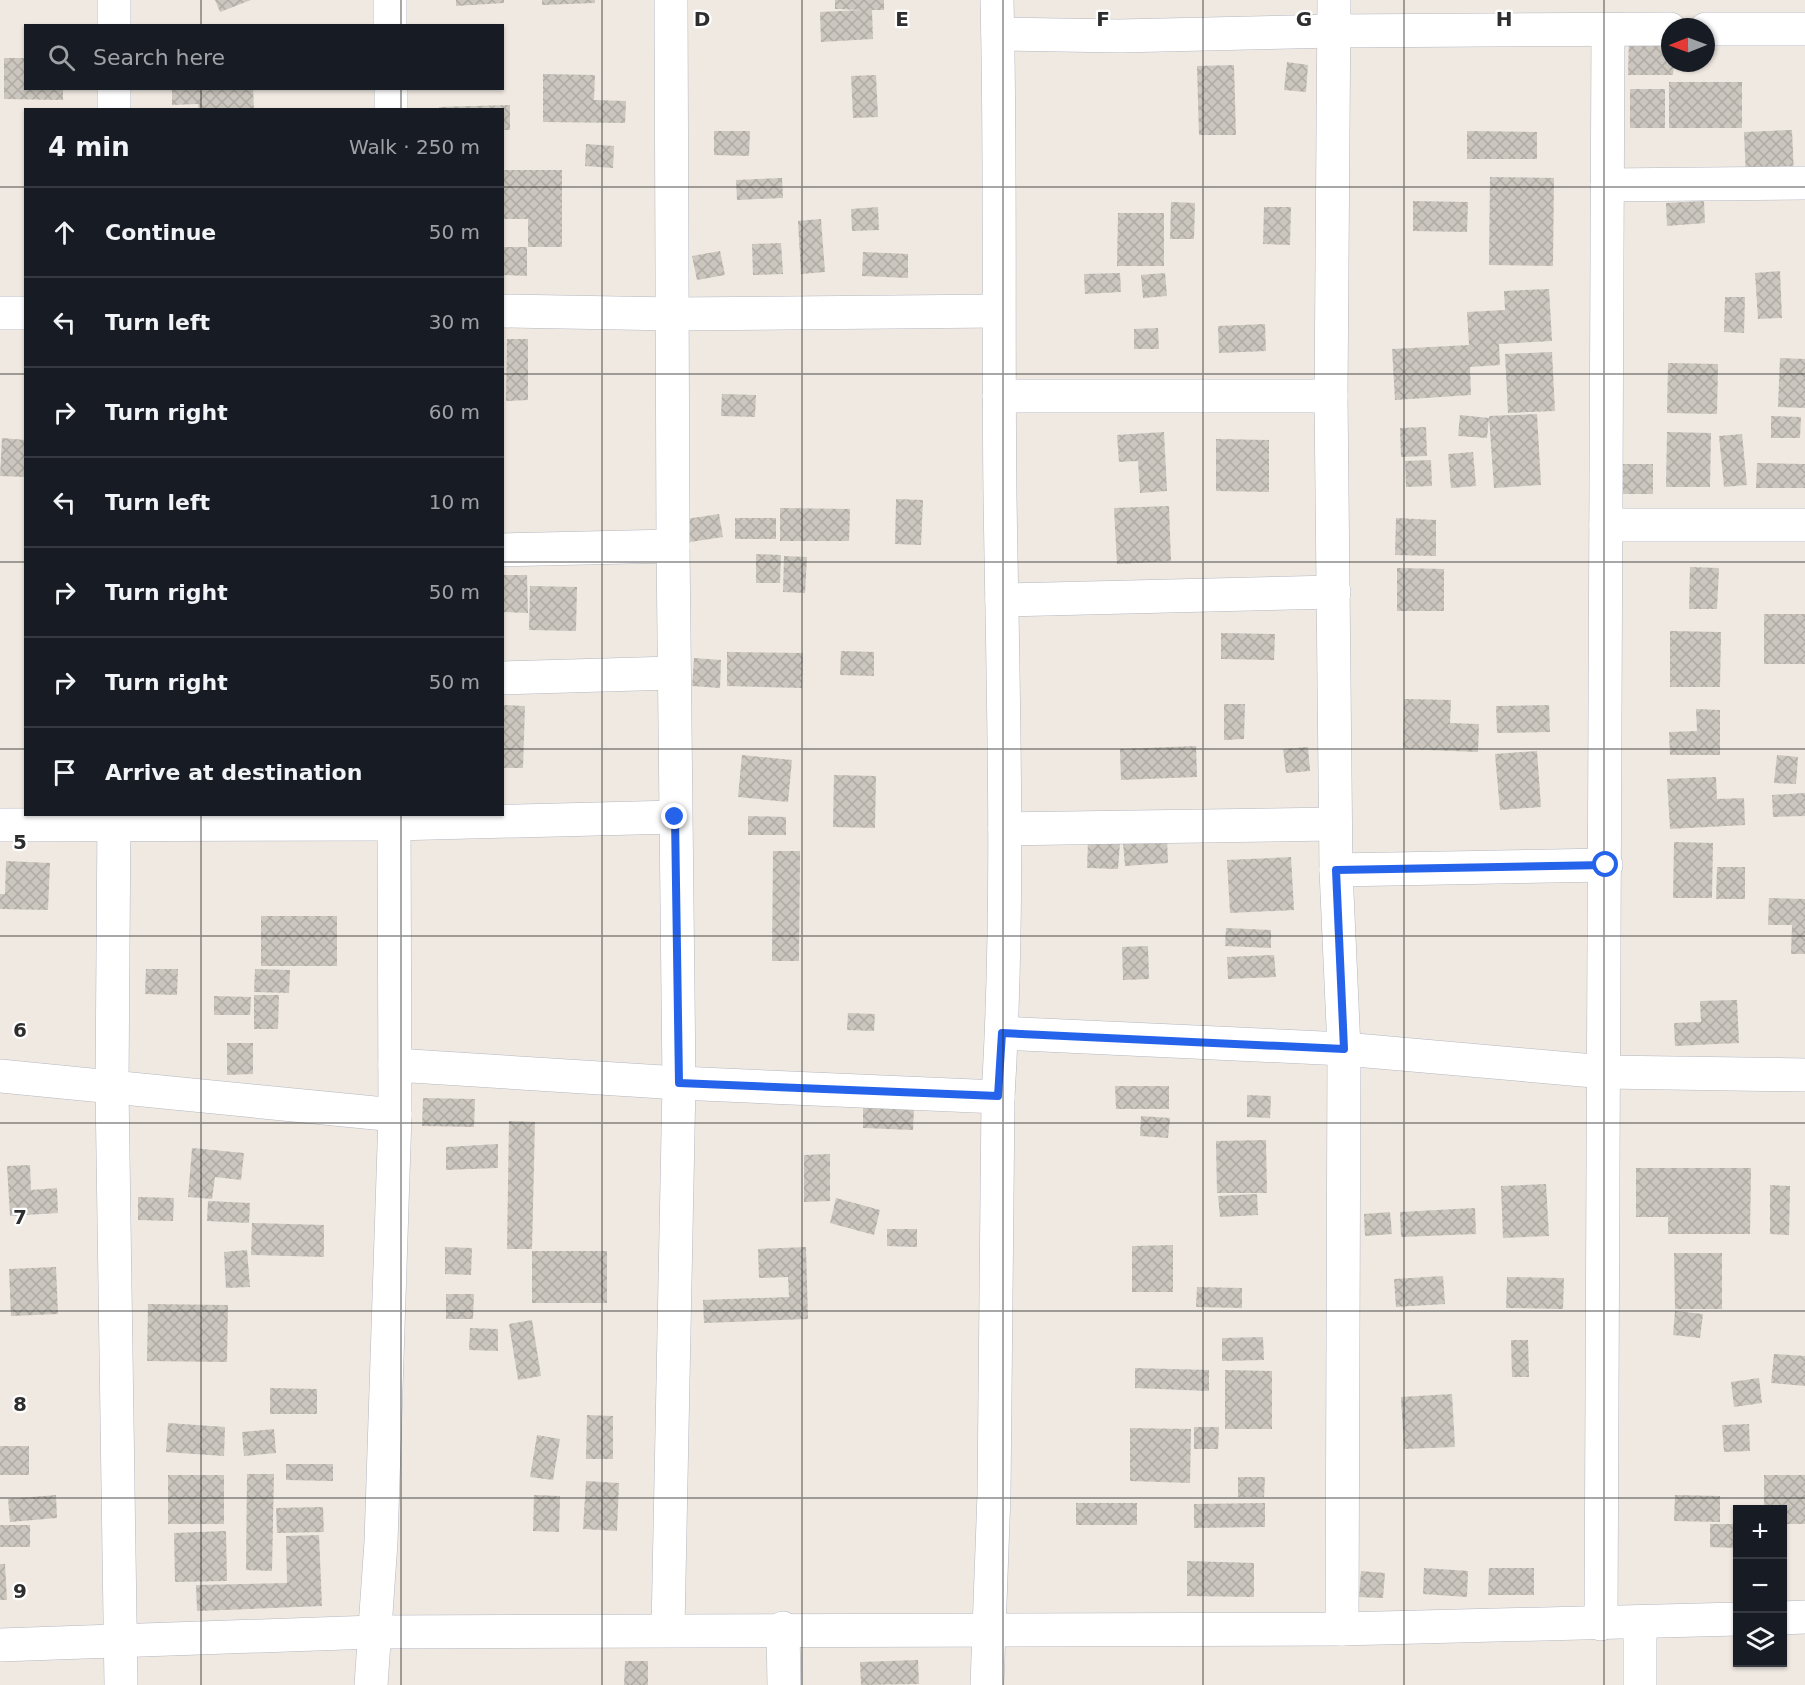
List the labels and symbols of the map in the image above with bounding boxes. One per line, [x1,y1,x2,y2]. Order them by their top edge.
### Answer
text: D [694,7,710,31]
text: E [895,7,909,31]
text: F [1096,7,1110,31]
text: G [1296,7,1312,31]
text: H [1496,7,1512,31]
north arrow [1661,18,1715,72]
route end [661,803,687,829]
text: 5 [13,830,27,854]
route start [1592,851,1618,877]
text: 6 [13,1018,27,1042]
text: 7 [13,1205,27,1229]
text: 8 [13,1392,27,1416]
text: 9 [13,1579,27,1603]

